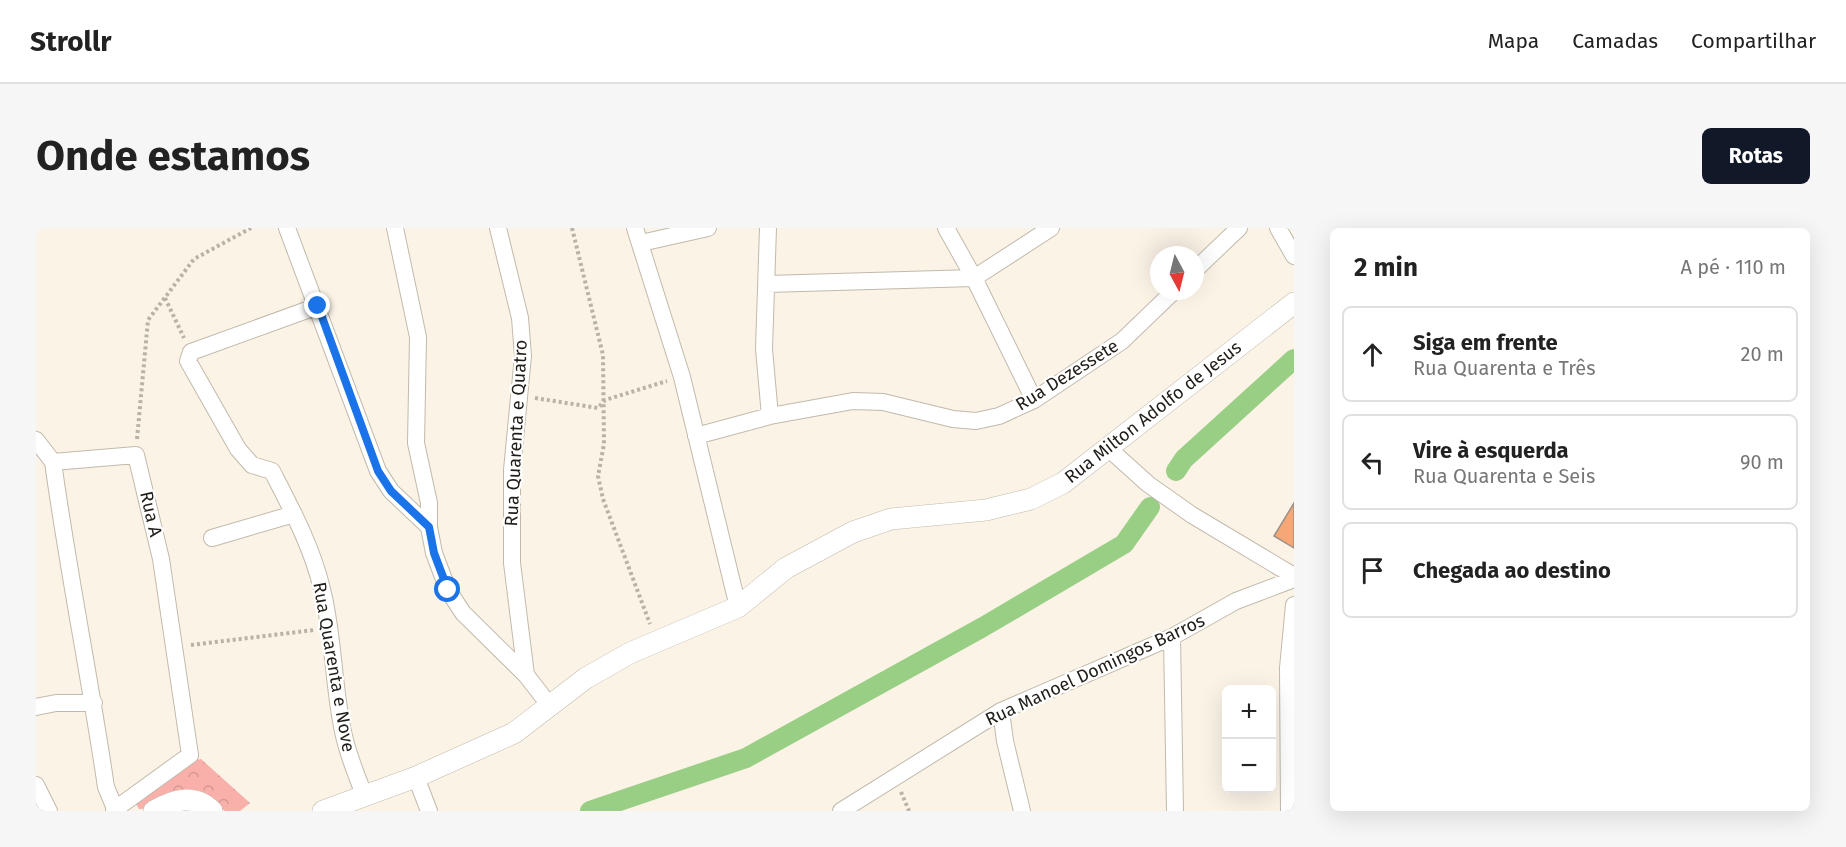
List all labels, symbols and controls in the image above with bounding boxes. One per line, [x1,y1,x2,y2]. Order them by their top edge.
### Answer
text: Strollr [30,25,111,58]
text: Mapa [1488,28,1539,54]
text: Camadas [1572,28,1658,54]
text: Compartilhar [1691,28,1816,54]
button: Rotas [1702,128,1810,184]
text: Onde estamos [36,131,310,181]
north arrow [1150,246,1204,300]
text: 2 min [1354,252,1418,283]
text: A pé · 110 m [1680,255,1786,279]
route end [304,292,330,318]
text: Siga em frente [1413,329,1558,356]
street label: Rua Dezessete [1011,335,1123,415]
street label: Rua Milton Adolfo de Jesus [1060,336,1246,488]
icon: ahead [1356,338,1389,371]
street label: Rua Quarenta e Quatro [500,339,532,527]
text: 20 m [1741,342,1784,366]
text: Rua Quarenta e Três [1413,356,1596,380]
text: Vire à esquerda [1413,437,1569,464]
icon: left [1356,446,1389,479]
text: 90 m [1740,450,1784,474]
text: Rua Quarenta e Seis [1413,464,1595,488]
street label: Rua A [135,489,167,540]
icon: arrive [1356,554,1389,587]
text: Chegada ao destino [1413,557,1611,584]
route start [434,576,460,602]
street label: Rua Quarenta e Nove [308,580,360,754]
street label: Rua Manoel Domingos Barros [982,609,1208,731]
map controls [1222,685,1276,793]
button: + [1222,685,1276,739]
button: − [1222,739,1276,793]

